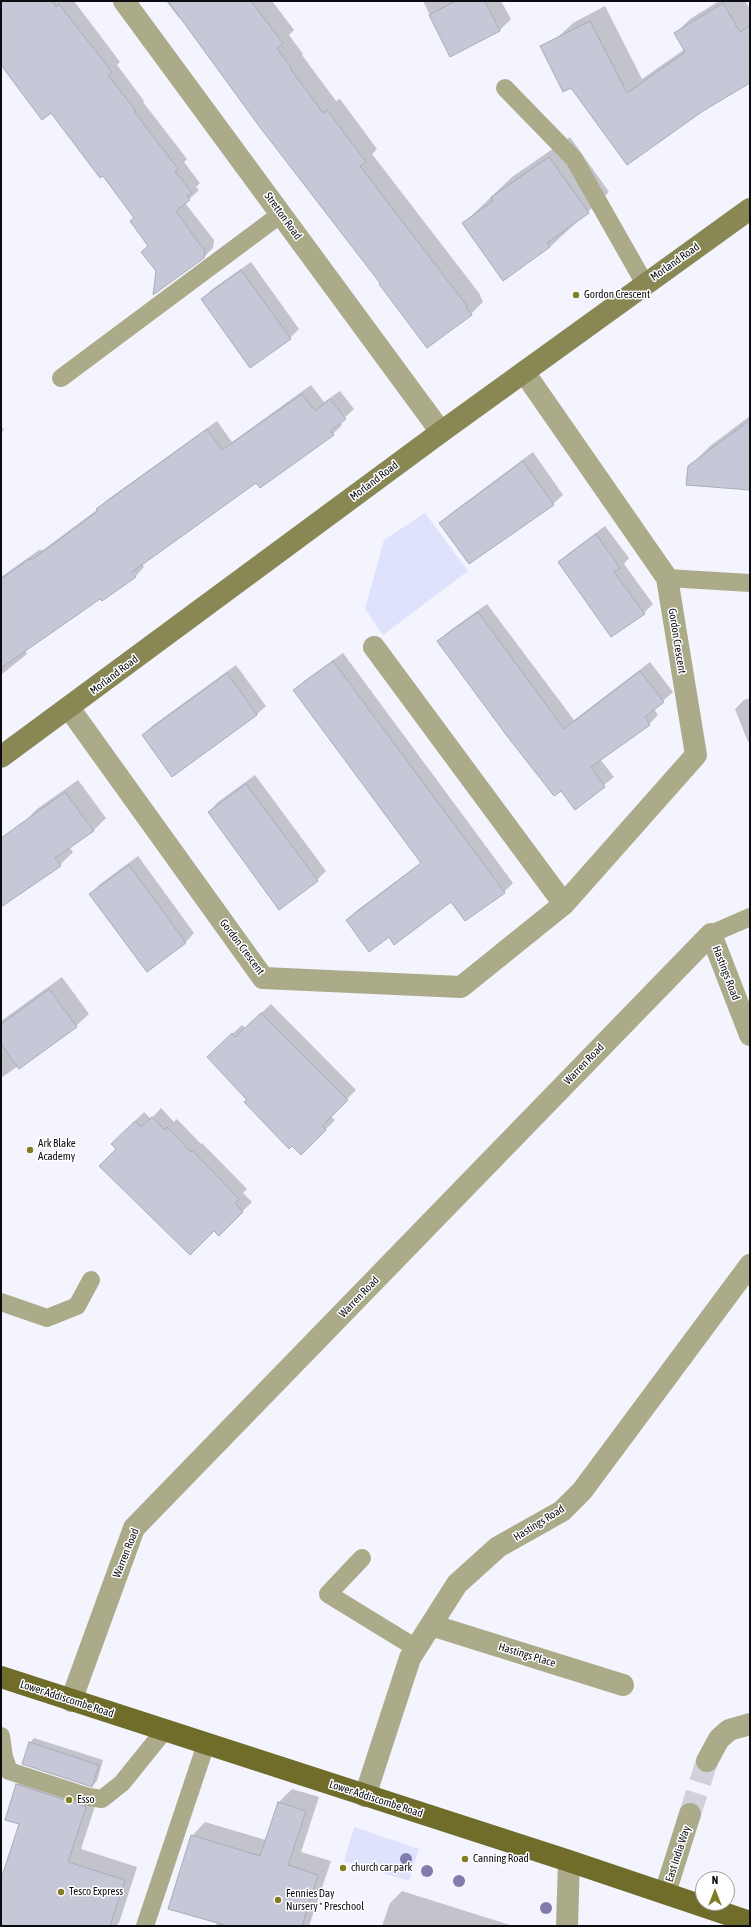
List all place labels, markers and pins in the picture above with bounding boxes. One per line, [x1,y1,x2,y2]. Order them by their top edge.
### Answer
place label: Gordon Crescent [584,288,650,302]
marker: Gordon Crescent [571,290,581,300]
place label: Ark Blake Academy [38,1137,76,1163]
marker: Ark Blake Academy [25,1145,35,1155]
place label: Esso [77,1793,95,1807]
marker: Esso [64,1795,74,1805]
place label: Canning Road [473,1852,529,1866]
marker: Canning Road [460,1854,470,1864]
place label: church car park [351,1861,412,1875]
marker: church car park [338,1863,348,1873]
place label: Tesco Express [69,1885,123,1899]
marker: Tesco Express [56,1887,66,1897]
place label: Fennies Day Nursery * Preschool [286,1887,364,1913]
marker: Fennies Day Nursery * Preschool [273,1895,283,1905]

